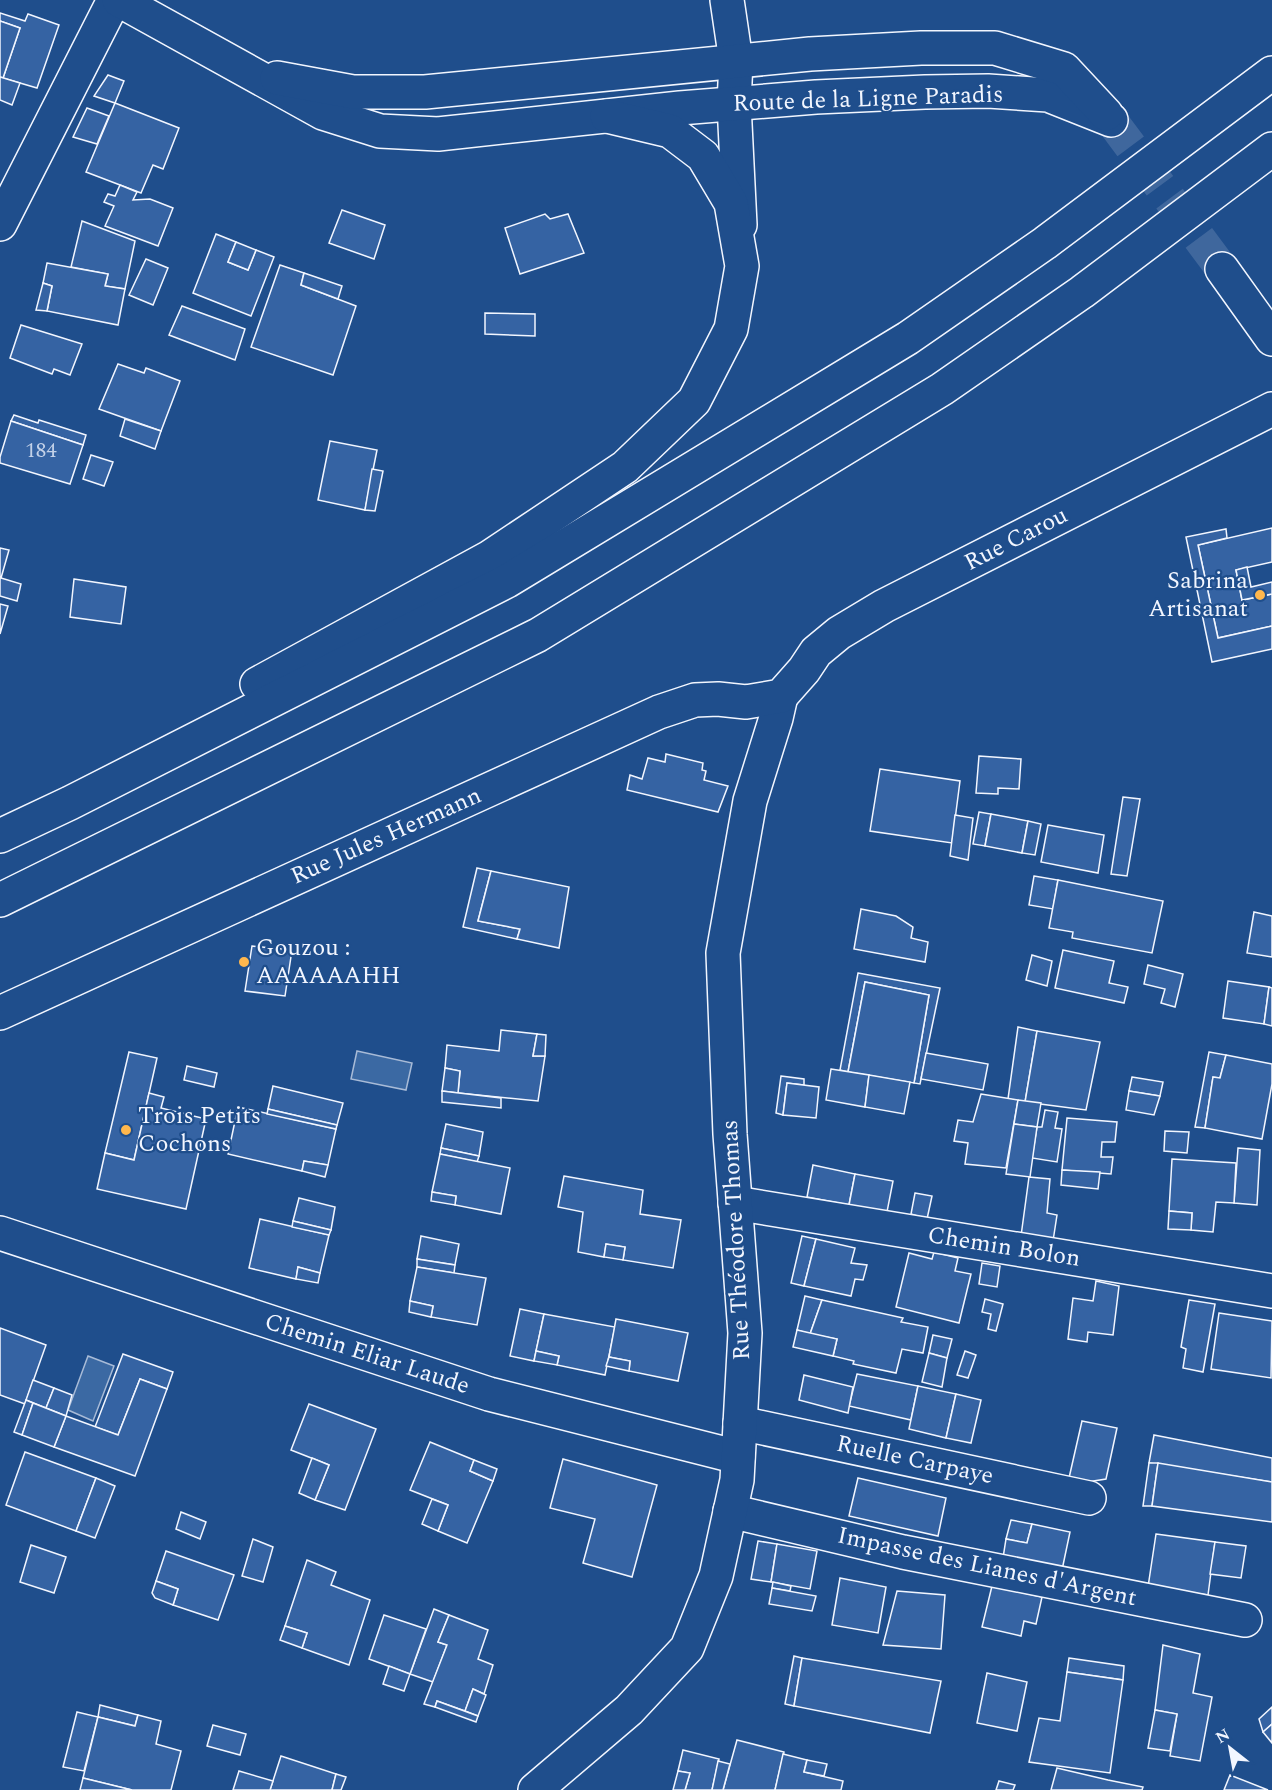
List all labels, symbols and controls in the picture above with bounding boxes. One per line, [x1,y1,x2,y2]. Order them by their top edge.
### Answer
street label: Route de la Ligne Paradis [732,76,1004,122]
house number: 184 [25,435,57,467]
street label: Rue Carou [958,498,1074,580]
place label: Sabrina Artisanat [1148,563,1248,627]
marker: Sabrina Artisanat [1253,588,1267,602]
street label: Rue Jules Hermann [285,778,487,894]
place label: Gouzou : AAAAAAHH [256,930,400,994]
marker: Gouzou : AAAAAAHH [237,955,251,969]
place label: Trois Petits Cochons [138,1098,261,1162]
street label: Rue Théodore Thomas [712,1119,760,1361]
marker: Trois Petits Cochons [119,1123,133,1137]
street label: Chemin Bolon [925,1217,1083,1277]
street label: Chemin Eliar Laude [260,1304,474,1404]
street label: Ruelle Carpaye [833,1426,997,1494]
street label: Impasse des Lianes d'Argent [834,1518,1140,1616]
north arrow [1200,1718,1260,1778]
text: N [1211,1722,1235,1750]

